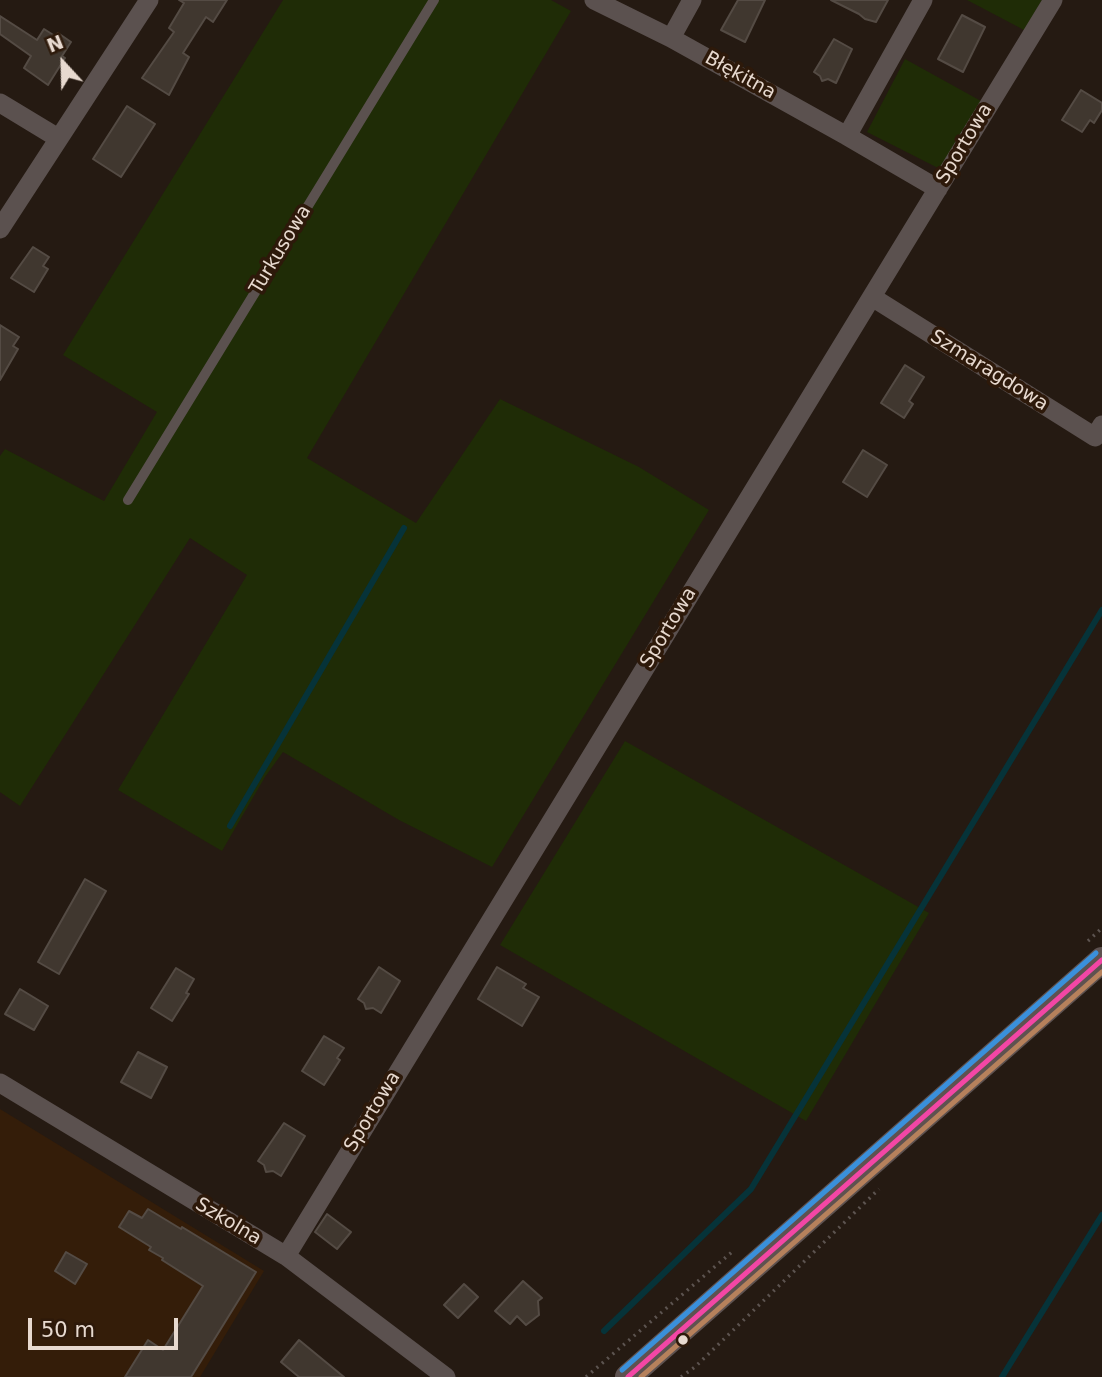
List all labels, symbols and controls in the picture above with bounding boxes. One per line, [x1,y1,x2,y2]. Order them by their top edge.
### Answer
north arrow [28,28,98,98]
text: N [44,30,67,57]
street label: Błękitna [701,47,779,105]
street label: Sportowa [932,100,998,188]
street label: Turkusowa [246,201,316,299]
street label: Szmaragdowa [926,326,1052,416]
street label: Sportowa [636,584,702,672]
street label: Sportowa [340,1068,406,1156]
street label: Szkolna [191,1193,265,1251]
scale bar [32,1304,182,1348]
text: 50 m [41,1318,95,1342]
unlabelled marker [676,1333,690,1347]

